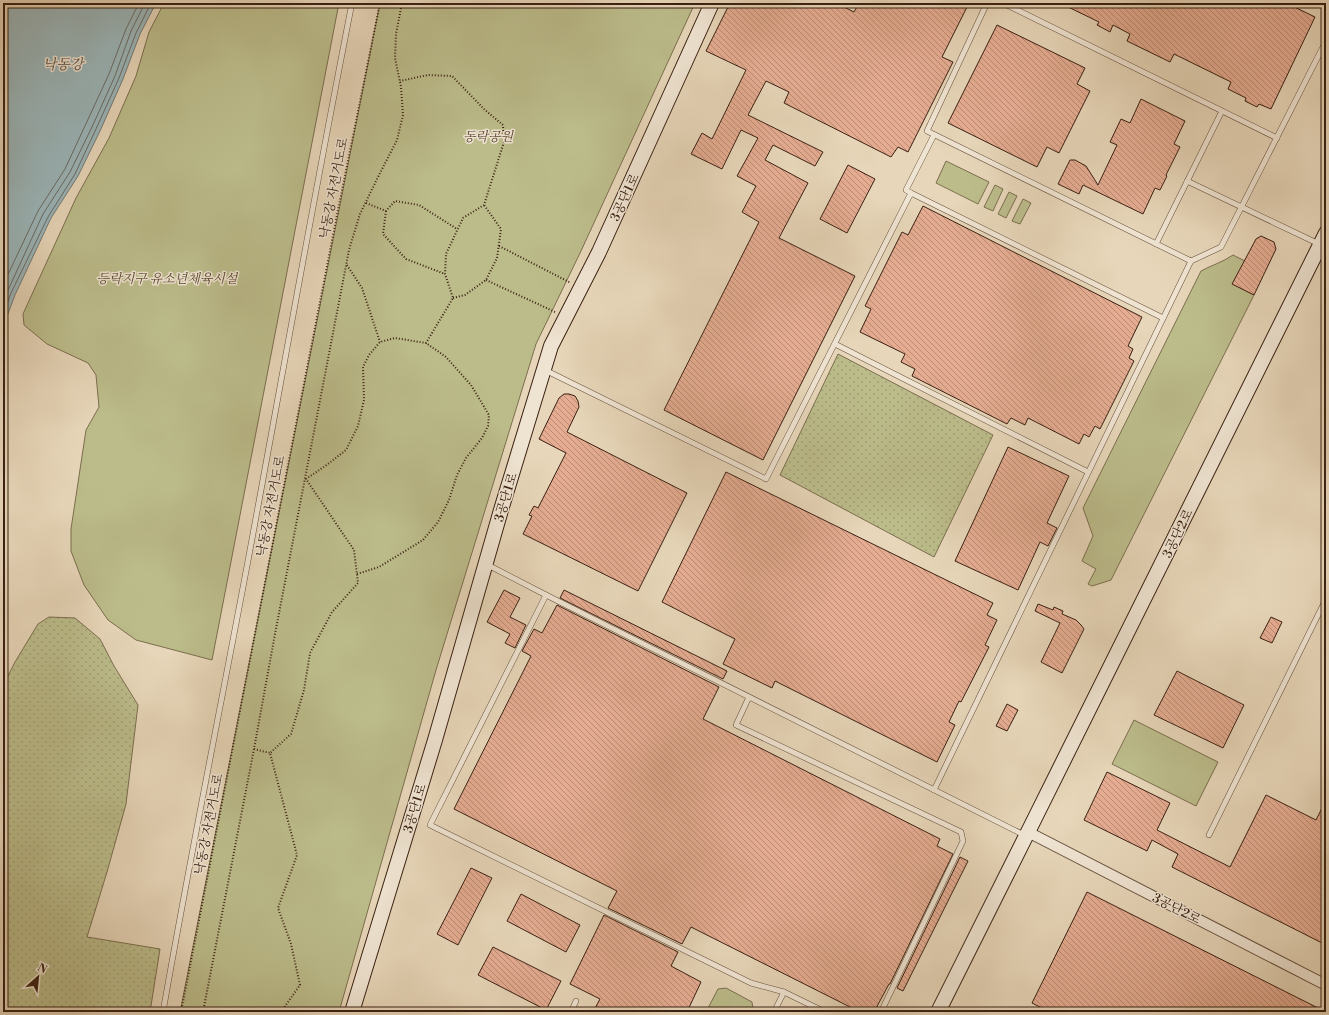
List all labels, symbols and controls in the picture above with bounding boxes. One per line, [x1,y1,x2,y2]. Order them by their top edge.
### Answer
water label: 낙동강 [43,56,86,74]
park label: 동락공원 [463,129,515,145]
street label: 낙동강 자전거도로 [316,136,352,240]
street label: 3공단1로 [607,171,643,224]
park label: 등락지구 유소년체육시설 [97,271,239,287]
street label: 낙동강 자전거도로 [253,454,289,558]
street label: 3공단1로 [491,470,521,524]
street label: 3공단2로 [1159,506,1197,560]
street label: 낙동강 자전거도로 [191,772,227,876]
street label: 3공단1로 [400,781,430,835]
street label: 3공단2로 [1150,890,1204,928]
north arrow [18,957,58,997]
text: N [35,961,49,977]

